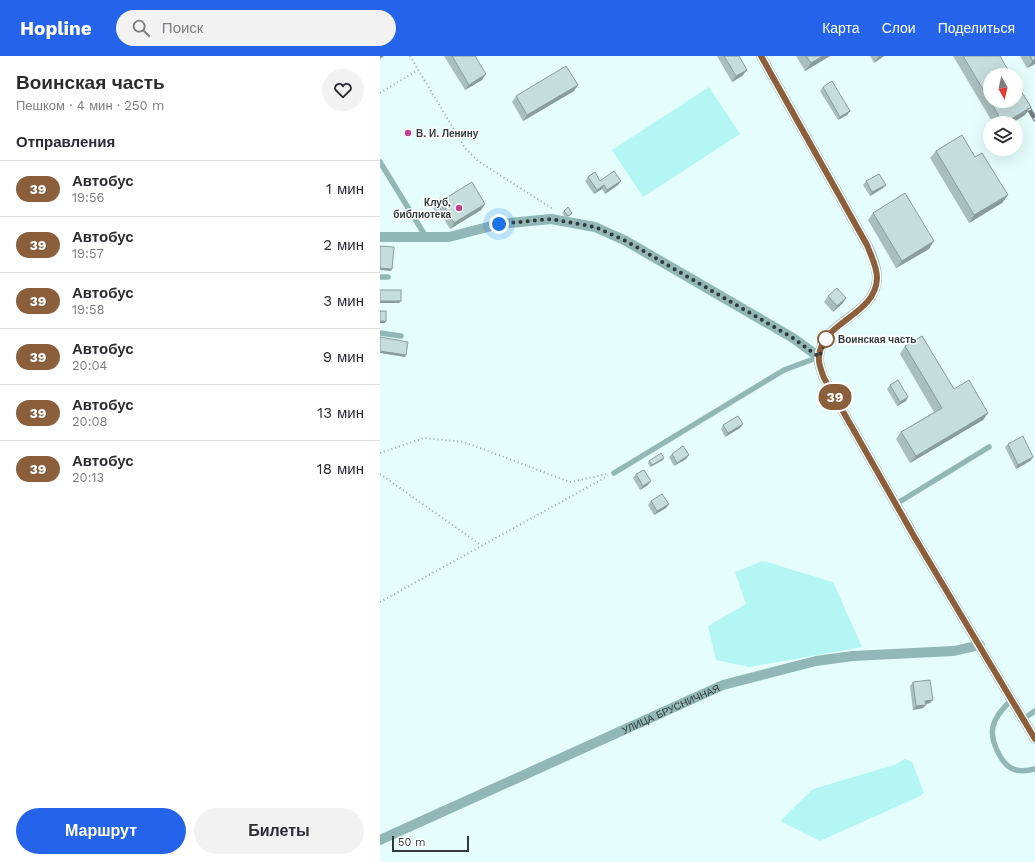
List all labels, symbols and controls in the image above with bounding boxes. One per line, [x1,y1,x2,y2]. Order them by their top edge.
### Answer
search box [116,10,396,46]
text: Hopline [20,17,92,40]
icon: search [130,17,152,39]
text: Поиск [162,19,203,37]
text: Карта [822,20,860,36]
text: Слои [882,20,916,36]
text: Поделиться [938,20,1015,36]
north arrow [983,68,1023,108]
map controls [983,68,1023,156]
button: heart [322,69,364,111]
text: Воинская часть [16,71,165,94]
text: Пешком · 4 мин · 250 m [16,98,164,113]
button: layers [983,116,1023,156]
marker: В. И. Ленину [403,128,413,138]
place label: В. И. Ленину [416,128,479,139]
text: Отправления [16,133,115,151]
text: Автобус [72,172,134,190]
text: 1 мин [326,180,364,198]
text: 39 [30,181,46,197]
text: 19:56 [72,190,104,205]
place label: Клуб, библиотека [393,197,451,220]
marker: Клуб, библиотека [454,203,464,213]
your location [489,214,509,234]
text: Автобус [72,228,134,246]
text: 2 мин [323,236,364,254]
text: 39 [30,237,46,253]
text: 19:57 [72,246,104,261]
text: Автобус [72,284,134,302]
text: 3 мин [323,292,364,310]
text: 39 [30,293,46,309]
text: 19:58 [72,302,105,317]
marker: Воинская часть [817,330,835,348]
place label: Воинская часть [838,334,916,345]
text: Автобус [72,340,134,358]
text: 9 мин [323,348,364,366]
text: 39 [30,349,46,365]
text: 20:04 [72,358,108,373]
line badge: 39 [817,384,853,410]
text: 39 [827,389,843,405]
text: Автобус [72,396,134,414]
text: 13 мин [317,404,364,422]
text: 39 [30,405,46,421]
text: 20:08 [72,414,108,429]
text: Автобус [72,452,134,470]
text: 18 мин [317,460,364,478]
text: 39 [30,461,46,477]
text: 20:13 [72,470,104,485]
street label: УЛИЦА БРУСНИЧНАЯ [620,682,721,735]
button: Маршрут [16,808,186,854]
button: Билеты [194,808,364,854]
scale bar [392,834,469,853]
text: 50 m [398,836,425,849]

